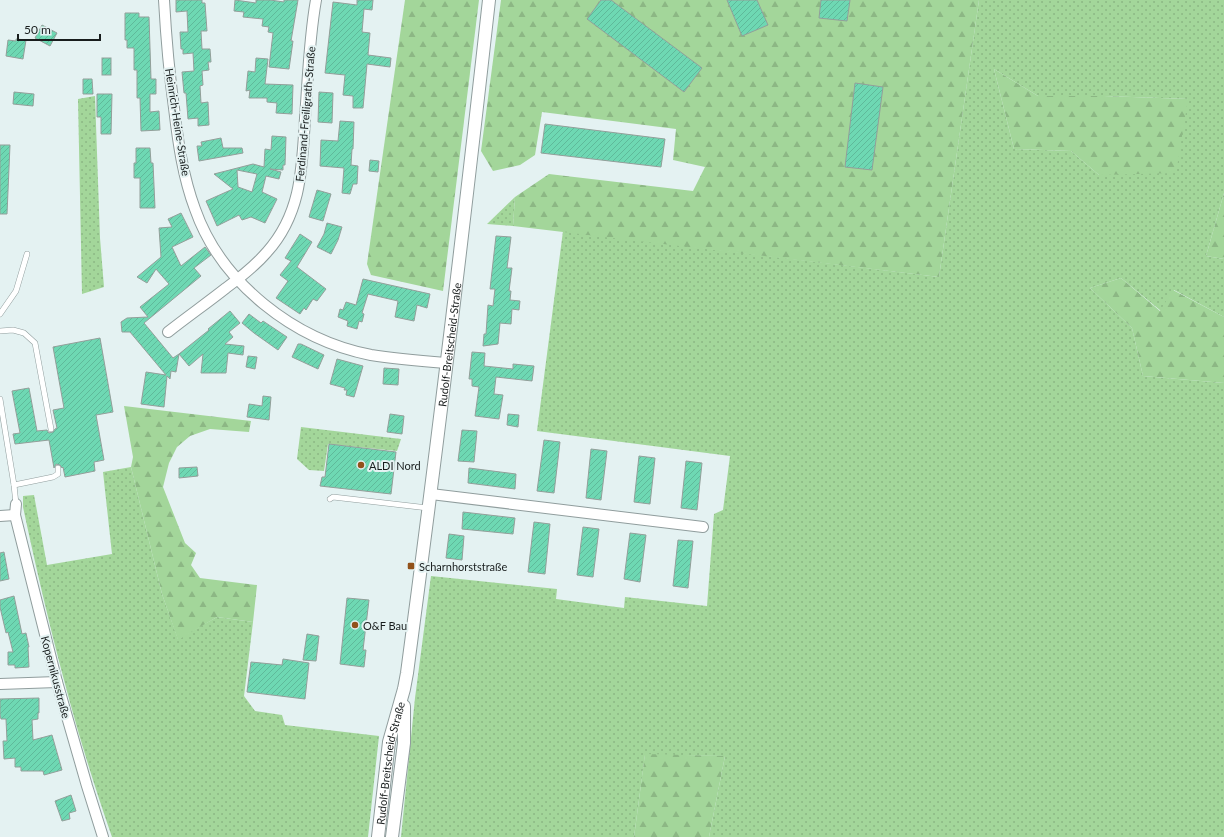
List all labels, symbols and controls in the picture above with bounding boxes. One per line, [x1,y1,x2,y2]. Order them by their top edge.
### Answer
scale bar [18,16,100,42]
text: 50 m [24,22,51,37]
street label: Ferdinand-Freiligrath-Straße [293,46,317,182]
street label: Heinrich-Heine-Straße [163,67,193,177]
street label: Rudolf-Breitscheid-Straße [435,282,463,407]
place label: ALDI Nord [369,459,421,472]
marker: ALDI Nord [356,460,366,470]
place label: Scharnhorststraße [419,560,507,573]
marker: Scharnhorststraße [406,561,416,571]
place label: O&F Bau [363,619,407,632]
marker: O&F Bau [350,620,360,630]
street label: Kopernikusstraße [39,634,73,720]
street label: Rudolf-Breitscheid-Straße [373,700,407,825]

